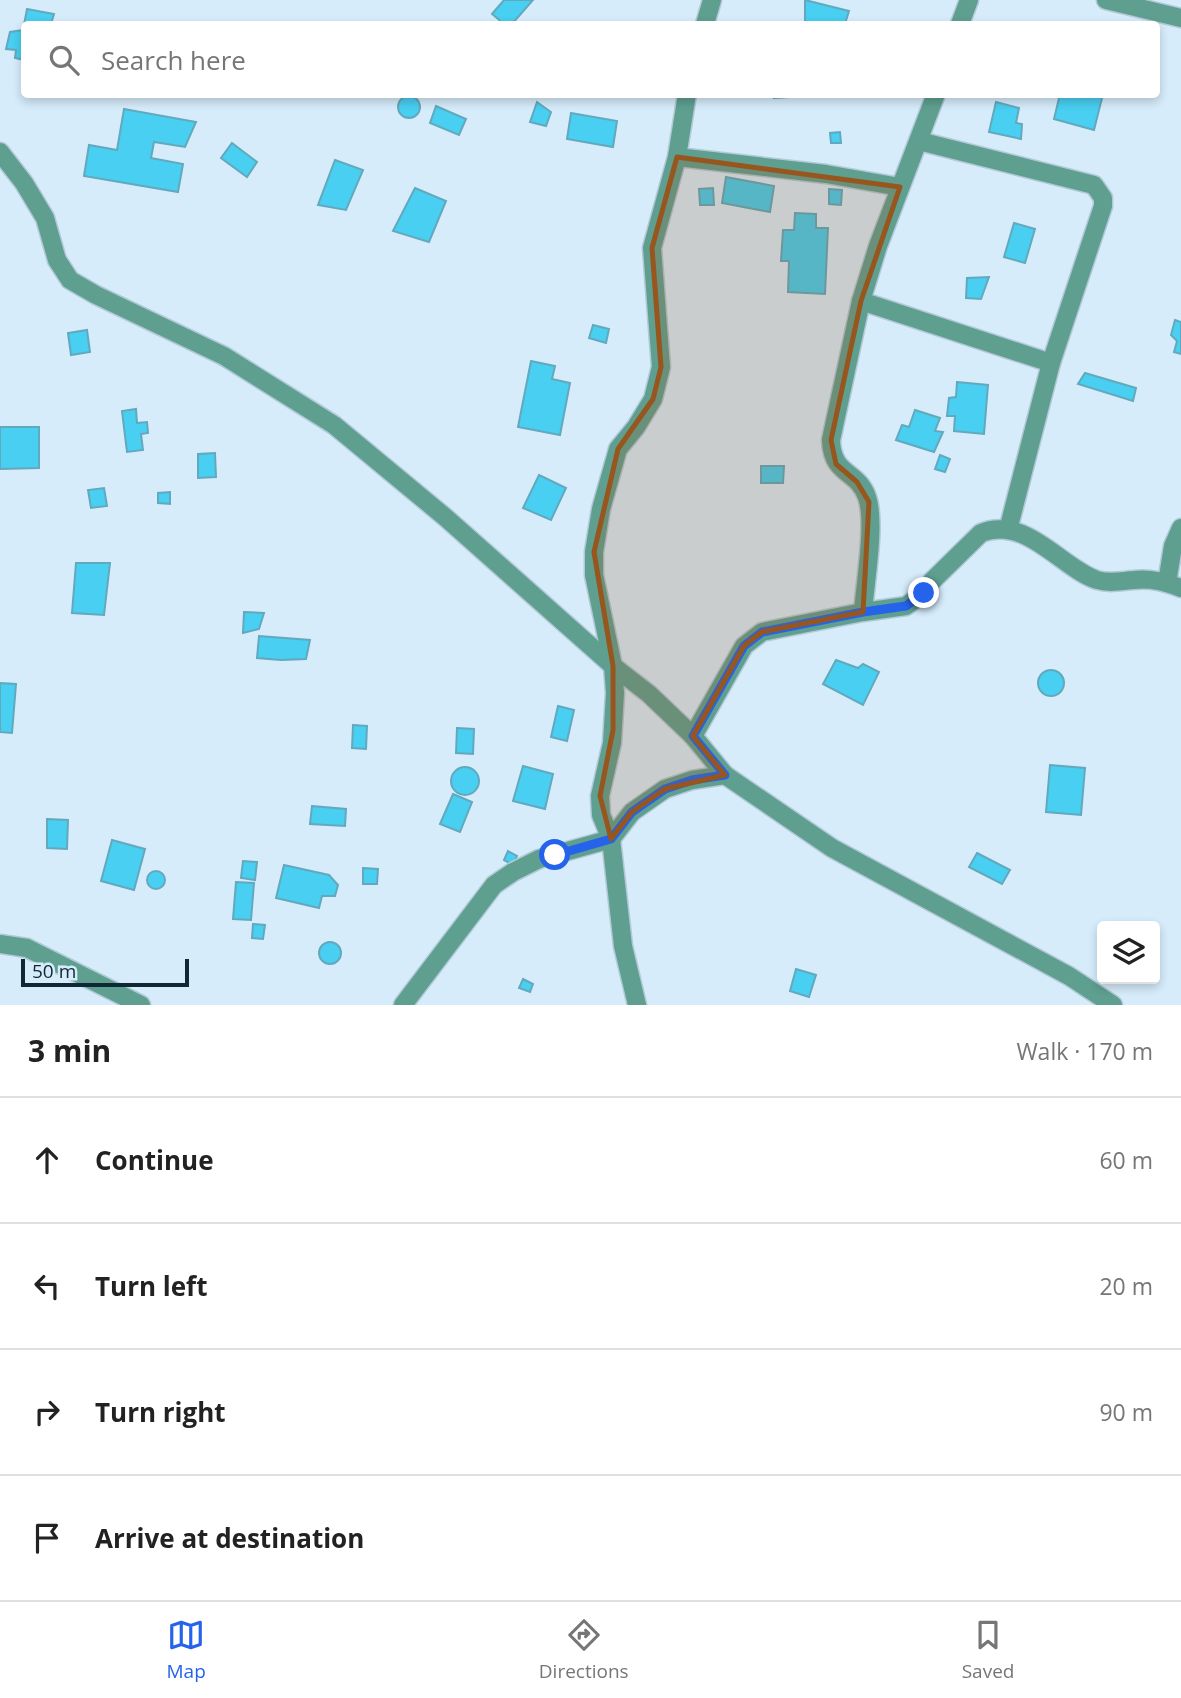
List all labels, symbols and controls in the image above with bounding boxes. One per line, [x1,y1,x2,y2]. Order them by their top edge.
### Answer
search box [21,21,1160,98]
icon: search [45,41,83,79]
text: Search here [101,42,246,78]
route end [908,577,939,608]
route start [539,839,570,870]
map controls [1097,921,1160,984]
button: layers [1097,921,1160,984]
scale bar [21,956,189,988]
text: 50 m [32,958,76,984]
text: 3 min [28,1030,111,1071]
text: Walk · 170 m [1016,1035,1153,1067]
icon: ahead [28,1141,66,1179]
text: Continue [95,1142,214,1178]
text: 60 m [1099,1144,1153,1176]
icon: left [28,1267,66,1305]
text: Turn left [95,1268,207,1304]
text: 20 m [1099,1270,1153,1302]
icon: right [28,1393,66,1431]
text: Turn right [95,1394,226,1430]
text: 90 m [1099,1396,1153,1428]
icon: arrive [28,1519,66,1557]
text: Arrive at destination [95,1520,364,1556]
tab: Map [167,1616,206,1684]
tab: Directions [539,1616,629,1684]
tab: Saved [962,1616,1014,1684]

